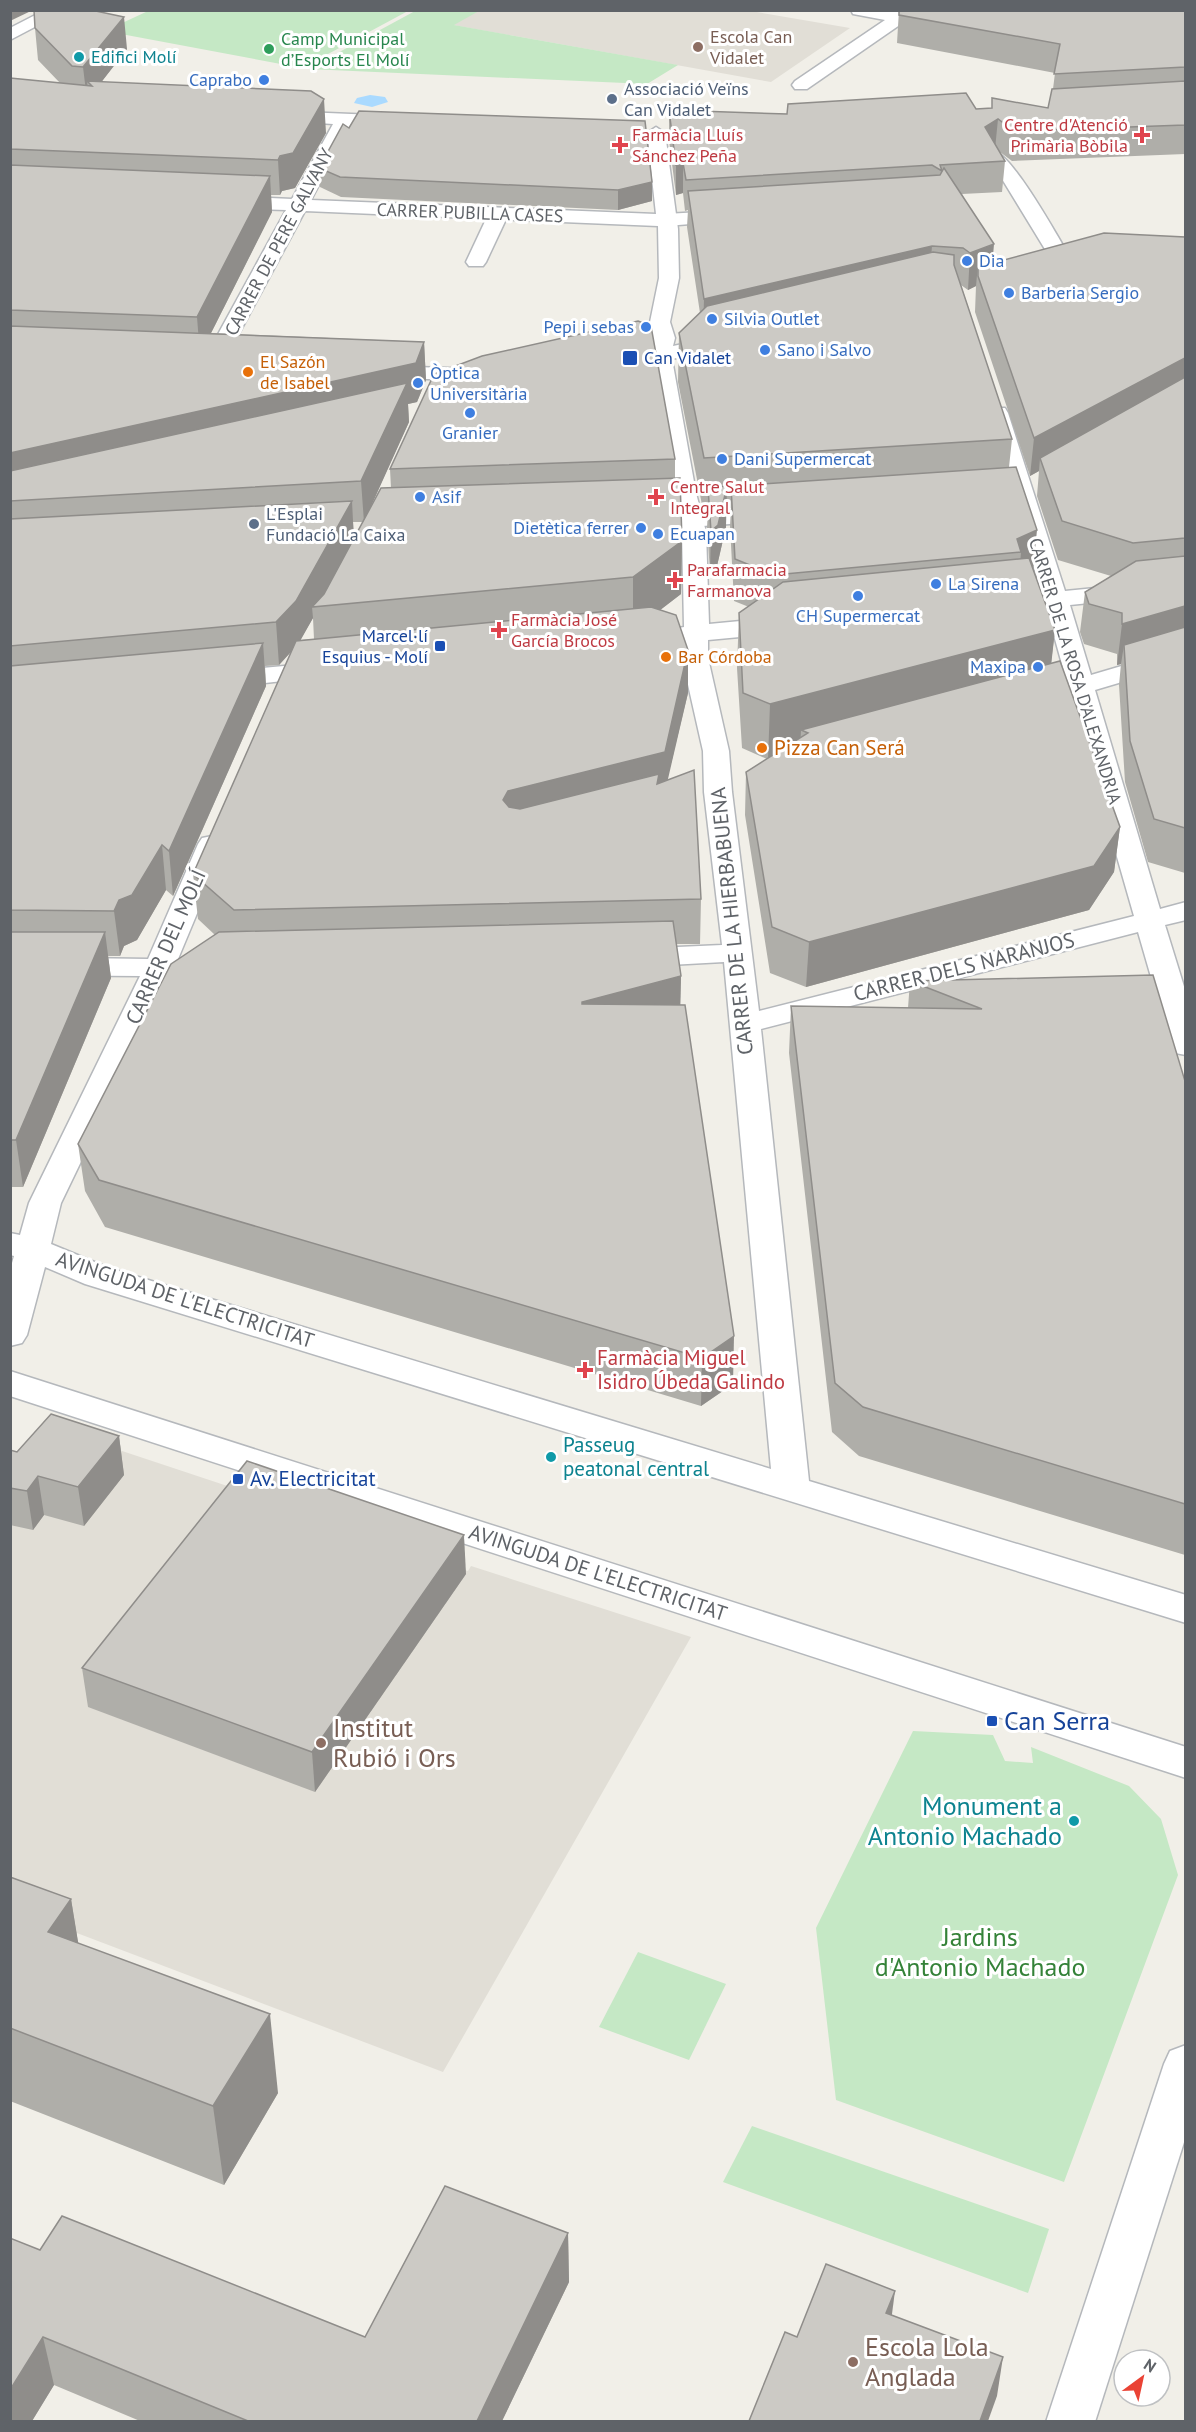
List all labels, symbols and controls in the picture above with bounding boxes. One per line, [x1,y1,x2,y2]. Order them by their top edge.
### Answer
place label: Escola Can Vidalet [709,25,792,69]
place label: Camp Municipal d’Esports El Molí [281,27,410,71]
marker: Escola Can Vidalet [691,40,705,54]
marker: Camp Municipal d’Esports El Molí [262,42,276,56]
place label: Edifici Molí [91,45,177,68]
marker: Edifici Molí [72,50,86,64]
place label: Caprabo [189,68,252,91]
marker: Caprabo [257,73,271,87]
place label: Associació Veïns Can Vidalet [624,77,749,121]
marker: Associació Veïns Can Vidalet [605,92,619,106]
place label: Centre d'Atenció Primària Bòbila [1004,113,1128,157]
place label: Farmàcia Lluís Sánchez Peña [632,123,743,167]
marker: Centre d'Atenció Primària Bòbila [1133,126,1151,144]
marker: Farmàcia Lluís Sánchez Peña [613,138,627,152]
street label: CARRER DE PERE GALVANY [219,144,338,339]
street label: CARRER PUBILLA CASES [376,198,564,227]
place label: Dia [979,249,1005,272]
marker: Dia [960,254,974,268]
place label: Barberia Sergio [1021,281,1139,304]
marker: Barberia Sergio [1002,286,1016,300]
place label: Silvia Outlet [724,307,820,330]
marker: Silvia Outlet [705,312,719,326]
place label: Pepi i sebas [543,315,634,338]
marker: Pepi i sebas [639,320,653,334]
place label: Sano i Salvo [777,338,871,361]
marker: Sano i Salvo [758,343,772,357]
place label: Can Vidalet [644,346,731,369]
marker: Can Vidalet [621,349,639,367]
place label: El Sazón de Isabel [260,350,330,394]
place label: Òptica Universitària [430,361,527,405]
marker: El Sazón de Isabel [241,365,255,379]
marker: Òptica Universitària [411,376,425,390]
marker: Granier [463,406,477,420]
place label: Granier [442,421,498,444]
place label: Dani Supermercat [734,447,871,470]
marker: Dani Supermercat [715,452,729,466]
place label: Centre Salut Integral [670,475,764,519]
place label: Asif [432,485,462,508]
marker: Centre Salut Integral [647,488,665,506]
marker: Asif [413,490,427,504]
place label: L'Esplai Fundació La Caixa [266,502,405,546]
place label: Dietètica ferrer [513,516,629,539]
marker: L'Esplai Fundació La Caixa [247,517,261,531]
marker: Dietètica ferrer [634,521,648,535]
place label: Ecuapan [670,522,735,545]
marker: Ecuapan [651,527,665,541]
street label: CARRER DE LA ROSA D'ALEXANDRIA [1024,535,1127,807]
place label: Parafarmacia Farmanova [687,558,787,602]
place label: La Sirena [948,572,1019,595]
marker: Parafarmacia Farmanova [668,573,682,587]
marker: La Sirena [929,577,943,591]
marker: CH Supermercat [851,589,865,603]
place label: CH Supermercat [796,604,920,627]
place label: Farmàcia José García Brocos [511,608,617,652]
marker: Farmàcia José García Brocos [492,623,506,637]
place label: Marcel·lí Esquius - Molí [322,624,428,668]
marker: Marcel·lí Esquius - Molí [433,639,447,653]
place label: Bar Córdoba [678,645,772,668]
marker: Bar Córdoba [659,650,673,664]
place label: Maxipa [970,655,1026,678]
marker: Maxipa [1031,660,1045,674]
place label: Pizza Can Será [774,734,905,761]
marker: Pizza Can Será [755,741,769,755]
street label: CARRER DE LA HIERBABUENA [704,785,759,1056]
street label: CARRER DEL MOLÍ [119,864,212,1028]
street label: CARRER DELS NARANJOS [850,926,1077,1007]
street label: AVINGUDA DE L'ELECTRICITAT [53,1245,318,1354]
place label: Farmàcia Miguel Isidro Úbeda Galindo [597,1344,785,1395]
marker: Farmàcia Miguel Isidro Úbeda Galindo [578,1363,592,1377]
place label: Passeug peatonal central [563,1431,709,1482]
marker: Passeug peatonal central [544,1450,558,1464]
place label: Av. Electricitat [250,1465,376,1492]
marker: Av. Electricitat [231,1472,245,1486]
street label: AVINGUDA DE L'ELECTRICITAT [466,1518,731,1627]
place label: Can Serra [1004,1704,1110,1737]
place label: Institut Rubió i Ors [333,1711,456,1774]
marker: Can Serra [985,1714,999,1728]
marker: Institut Rubió i Ors [314,1736,328,1750]
place label: Monument a Antonio Machado [868,1789,1062,1852]
marker: Monument a Antonio Machado [1067,1814,1081,1828]
park label: Jardins d'Antonio Machado [875,1920,1085,1983]
place label: Escola Lola Anglada [865,2330,989,2393]
north arrow [1112,2348,1172,2408]
text: N [1140,2354,1160,2377]
marker: Escola Lola Anglada [846,2355,860,2369]

